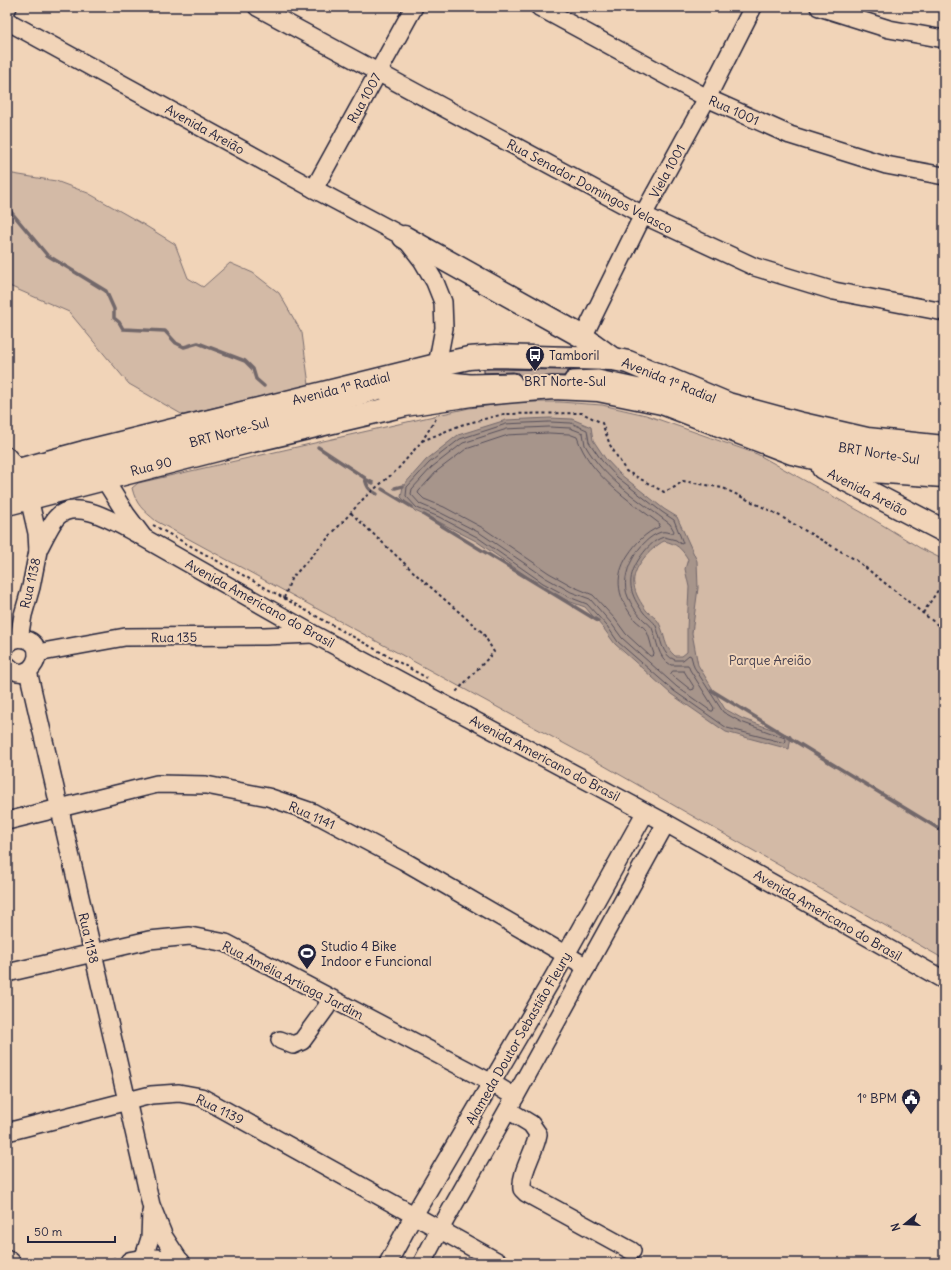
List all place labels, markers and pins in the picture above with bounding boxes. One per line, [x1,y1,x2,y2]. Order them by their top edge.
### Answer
bus stop icon: Tamboril [524,344,546,372]
place label: Tamboril [549,347,599,364]
place label: Studio 4 Bike Indoor e Funcional [321,938,432,970]
sports icon: Studio 4 Bike Indoor e Funcional [296,942,318,970]
public building icon: 1º BPM [900,1087,922,1115]
place label: 1º BPM [857,1090,897,1107]

